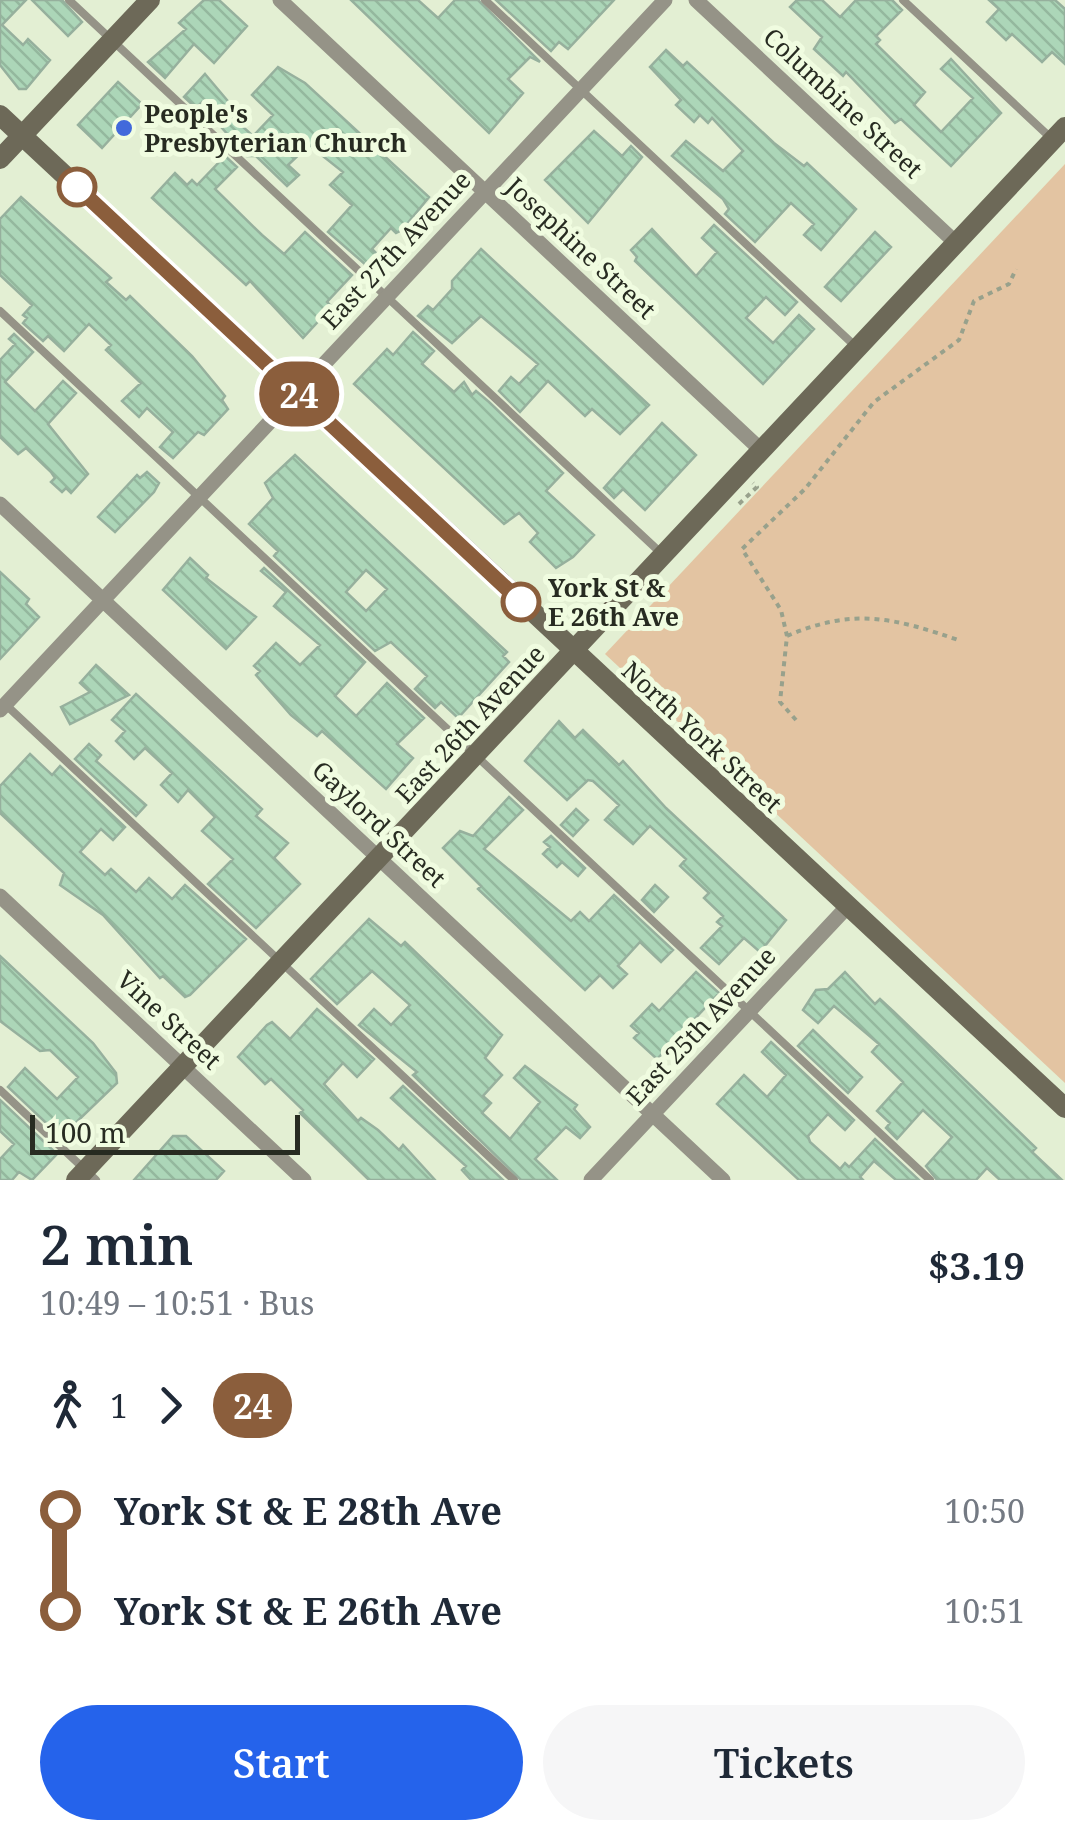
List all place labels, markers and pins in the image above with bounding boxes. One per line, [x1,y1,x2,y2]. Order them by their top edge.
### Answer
place label: People's Presbyterian Church [144,96,407,159]
marker: People's Presbyterian Church [113,117,135,139]
unlabelled marker [58,168,96,206]
place label: York St & E 26th Ave [548,570,679,633]
marker: York St & E 26th Ave [502,583,540,621]

